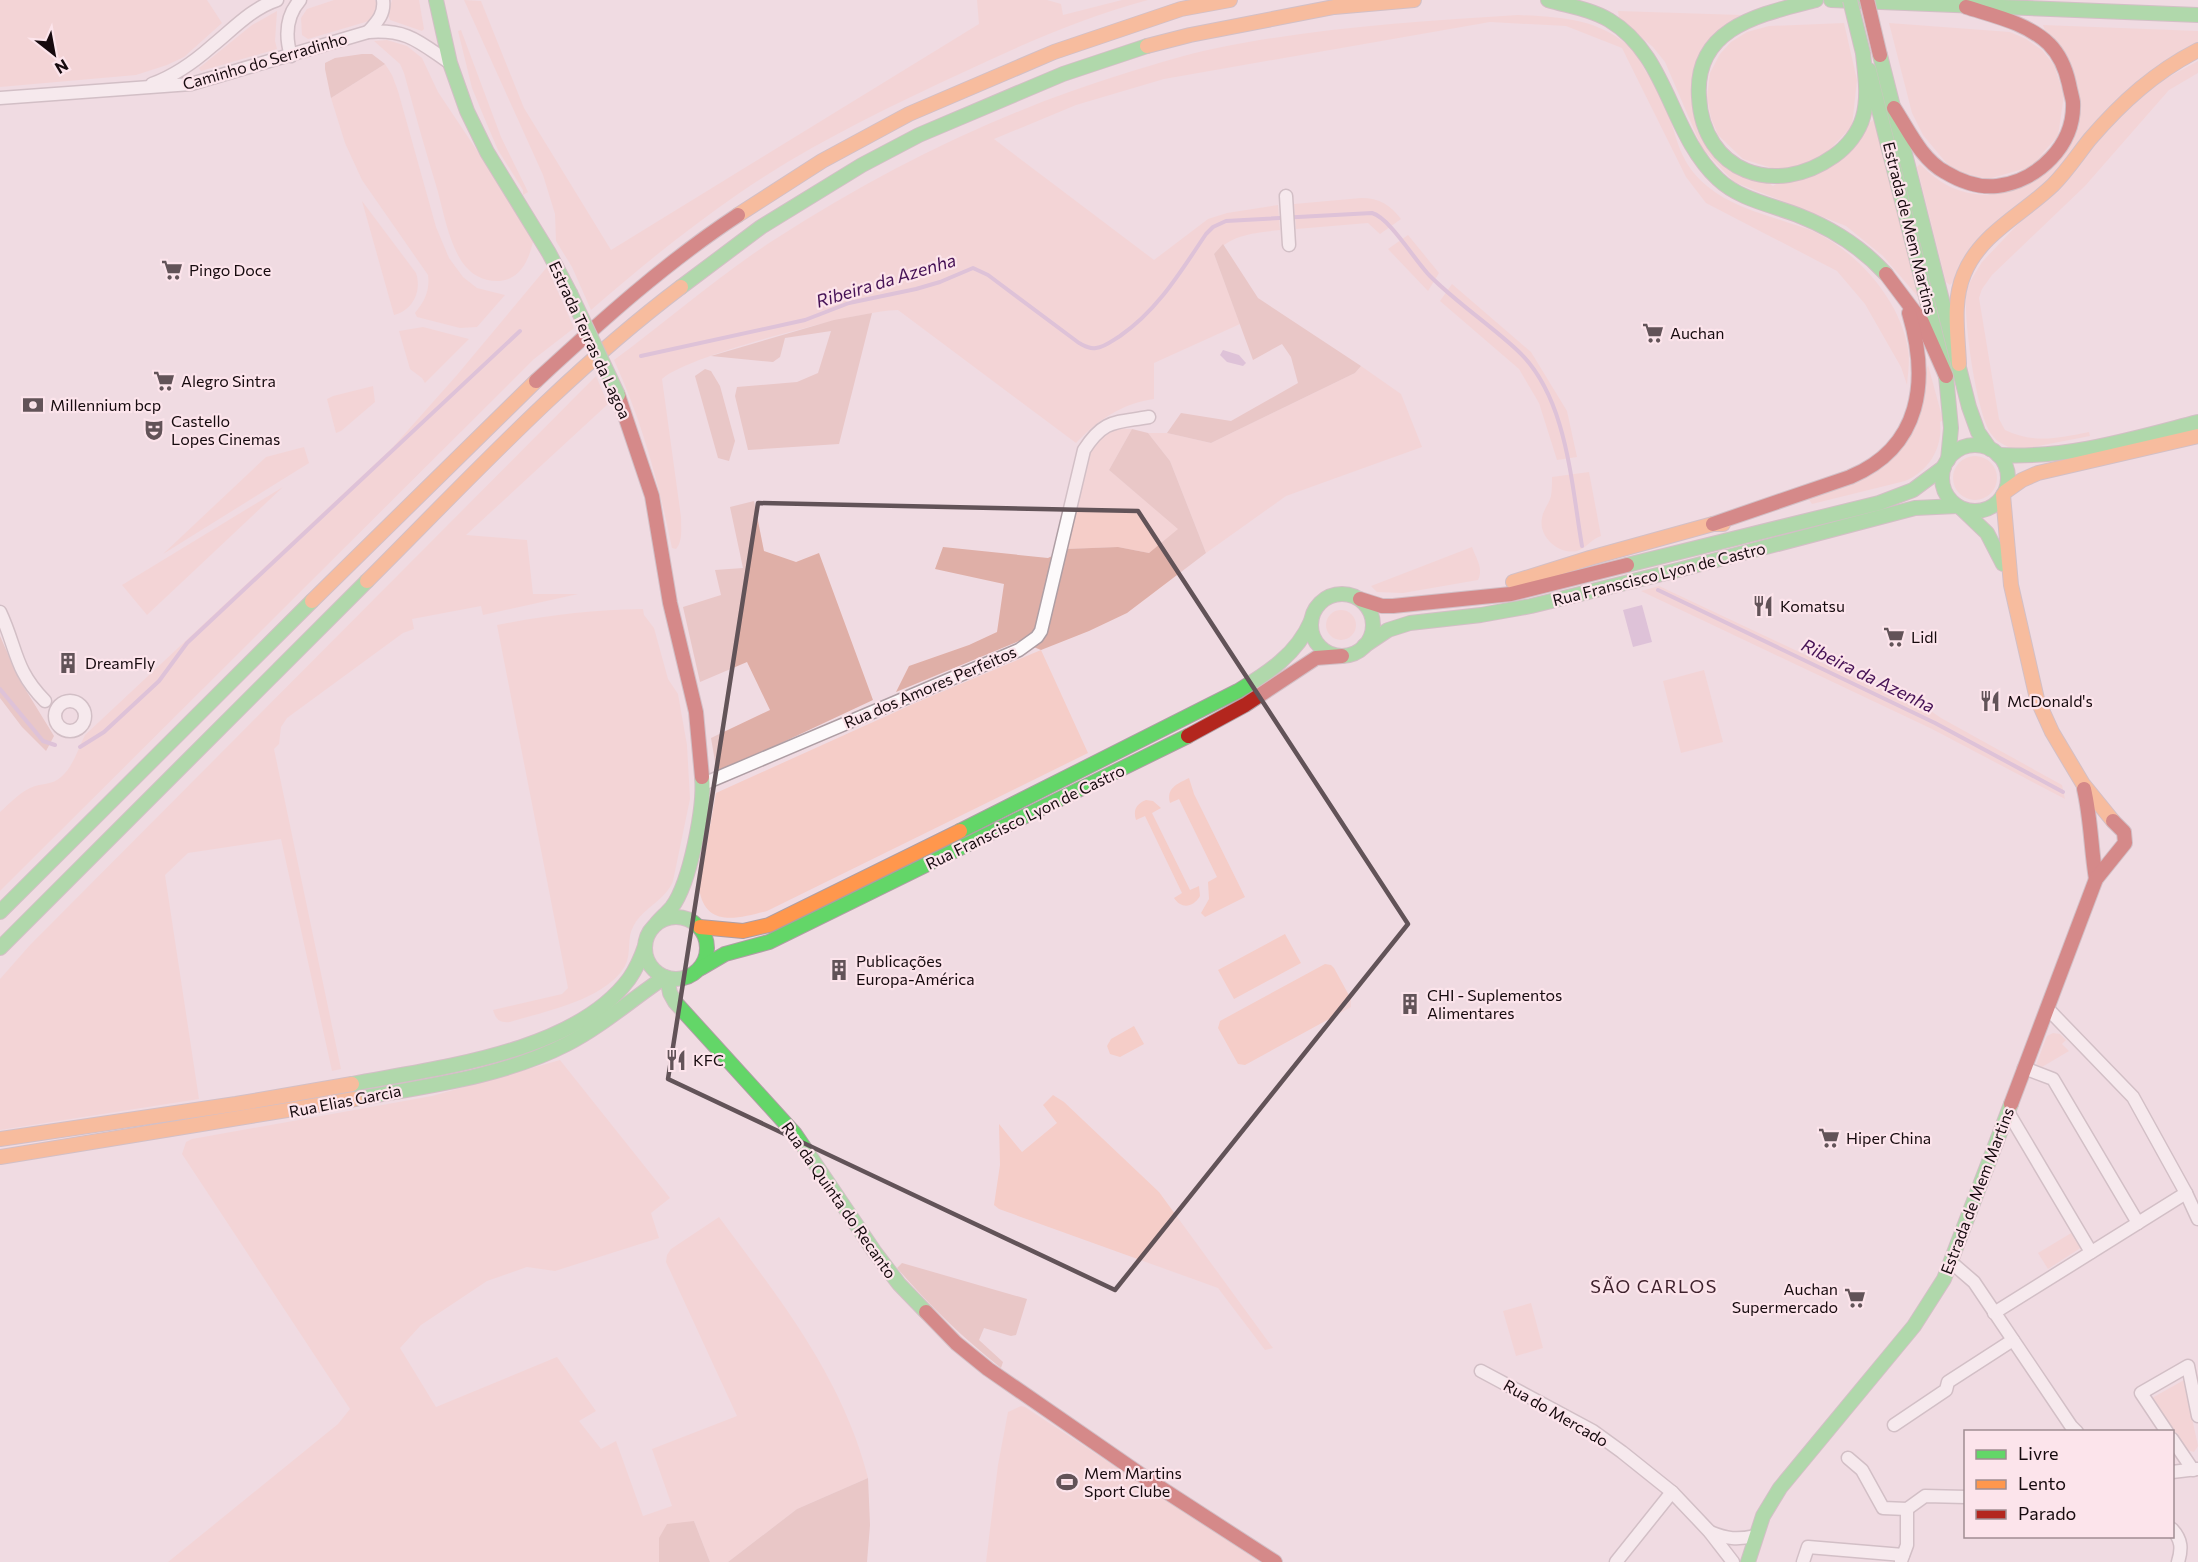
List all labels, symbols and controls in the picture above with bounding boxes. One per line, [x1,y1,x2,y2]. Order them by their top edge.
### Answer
north arrow [24,24,84,84]
street label: Caminho do Serradinho [180,28,349,93]
text: N [52,56,72,79]
street label: Estrada de Mem Martins [1880,140,1941,316]
water label: Ribeira da Azenha [813,248,958,312]
supermarket icon: Pingo Doce [160,258,184,282]
street label: Estrada Terras da Lagoa [546,258,635,422]
place label: Pingo Doce [189,260,271,279]
supermarket icon: Auchan [1641,321,1665,345]
place label: Auchan [1670,323,1724,342]
supermarket icon: Alegro Sintra [152,369,176,393]
place label: Alegro Sintra [181,371,276,390]
bank icon: Millennium bcp [21,393,45,417]
place label: Millennium bcp [50,395,161,414]
place label: Castello Lopes Cinemas [171,411,280,448]
theatre icon: Castello Lopes Cinemas [142,418,166,442]
street label: Rua Franscisco Lyon de Castro [1550,538,1767,609]
restaurant icon: Komatsu [1751,594,1775,618]
place label: Komatsu [1780,596,1845,615]
supermarket icon: Lidl [1882,625,1906,649]
place label: Lidl [1911,627,1938,646]
water label: Ribeira da Azenha [1798,633,1939,717]
street label: Rua dos Amores Perfeitos [841,642,1019,732]
building icon: DreamFly [56,651,80,675]
place label: DreamFly [85,653,155,672]
restaurant icon: McDonald's [1978,689,2002,713]
place label: McDonald's [2007,691,2093,710]
street label: Rua Franscisco Lyon de Castro [922,760,1127,873]
place label: Publicações Europa-América [856,951,975,988]
building icon: Publicações Europa-América [827,958,851,982]
place label: CHI - Suplementos Alimentares [1427,985,1562,1022]
building icon: CHI - Suplementos Alimentares [1398,992,1422,1016]
restaurant icon: KFC [664,1048,688,1072]
place label: KFC [693,1050,724,1069]
street label: Rua Elias Garcia [287,1080,403,1121]
street label: Estrada de Mem Martins [1936,1105,2017,1277]
street label: Rua da Quinta do Recanto [778,1118,901,1282]
supermarket icon: Hiper China [1817,1126,1841,1150]
place label: Hiper China [1846,1128,1931,1147]
district label: SÃO CARLOS [1590,1275,1718,1297]
place label: Auchan Supermercado [1732,1279,1838,1316]
supermarket icon: Auchan Supermercado [1843,1286,1867,1310]
street label: Rua do Mercado [1500,1375,1612,1450]
legend [1964,1430,2174,1538]
text: Livre [2018,1442,2059,1464]
place label: Mem Martins Sport Clube [1084,1463,1182,1500]
sports icon: Mem Martins Sport Clube [1055,1470,1079,1494]
text: Lento [2018,1472,2066,1494]
text: Parado [2018,1502,2076,1524]

